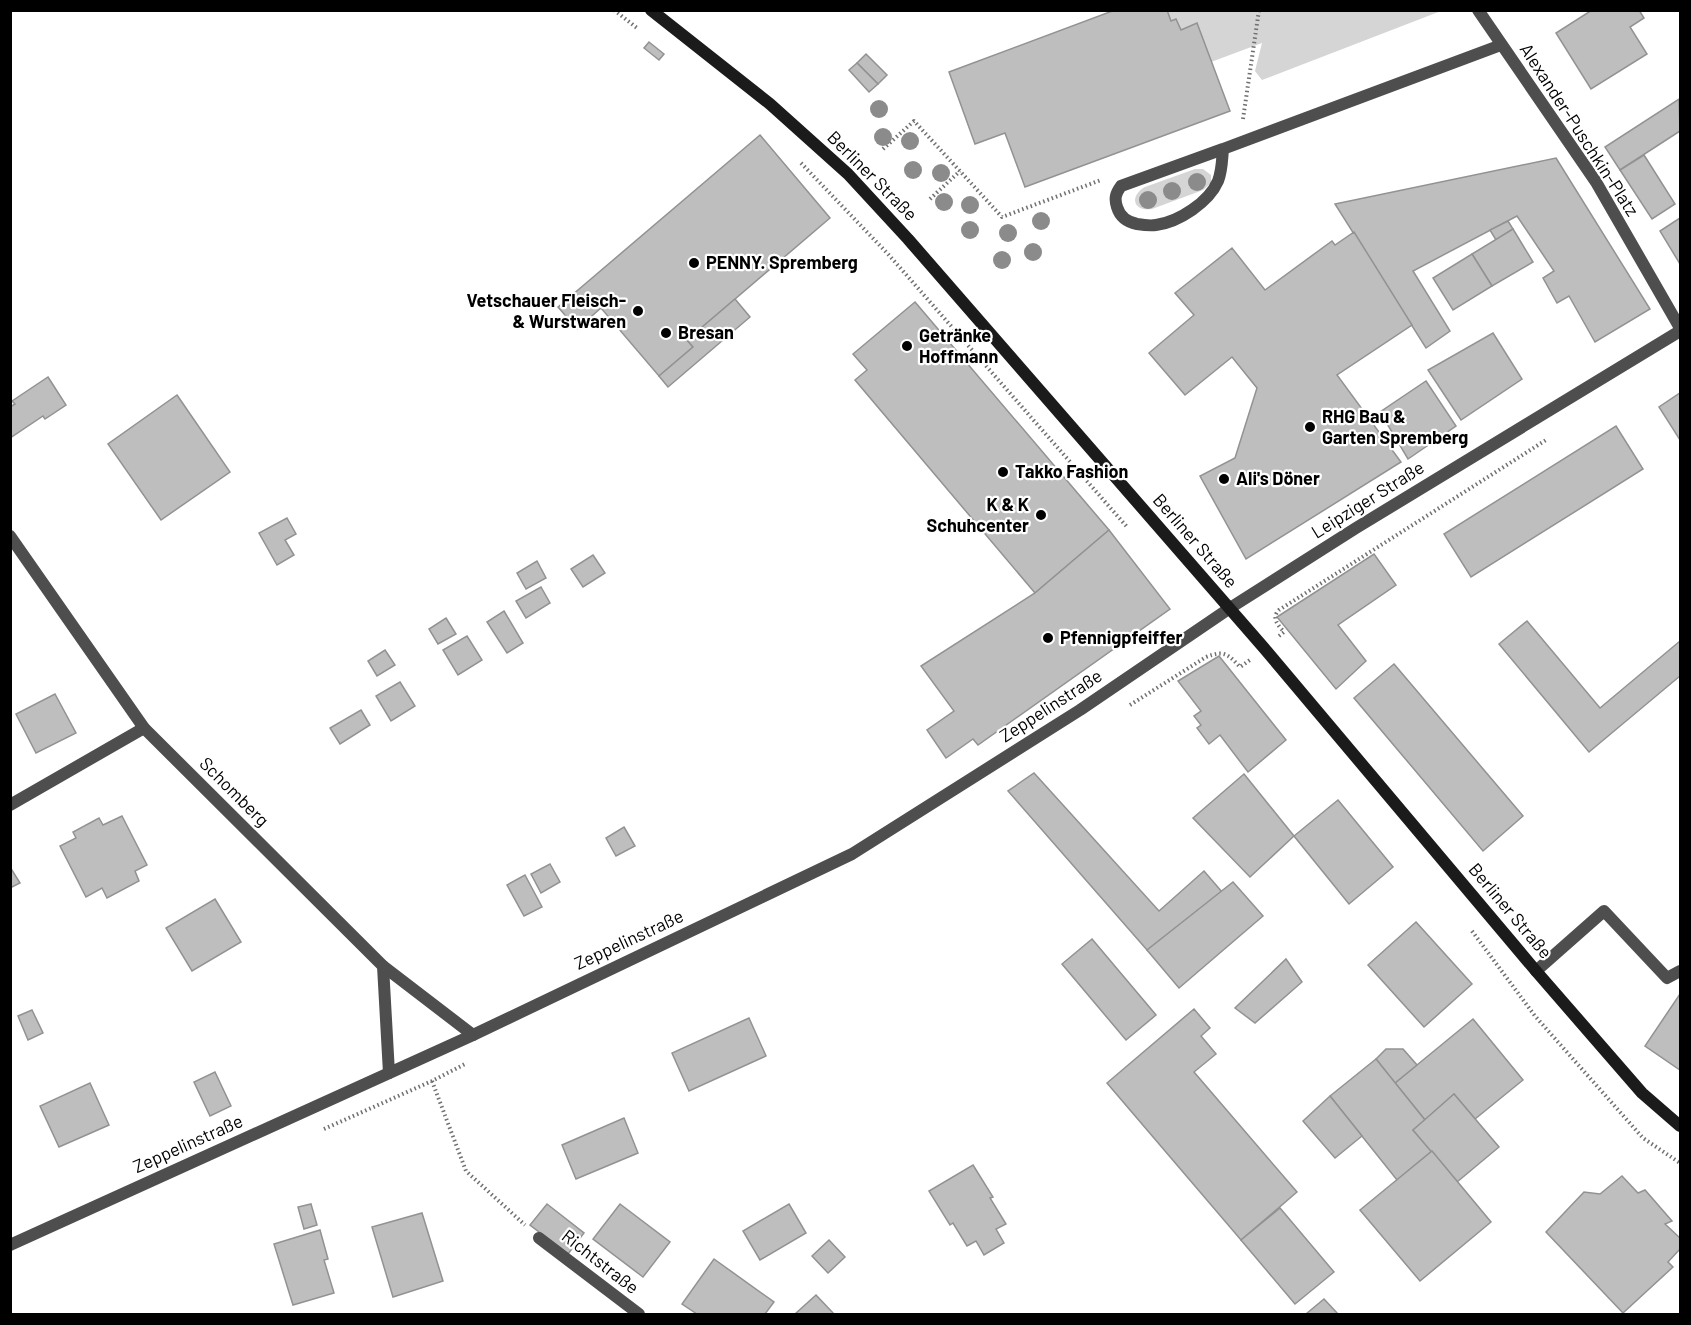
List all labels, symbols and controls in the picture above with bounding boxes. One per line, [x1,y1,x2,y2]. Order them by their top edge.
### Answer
street label: Alexander-Puschkin-Platz [1516,39,1644,220]
street label: Berliner Straße [823,126,922,225]
place label: PENNY. Spremberg [706,251,858,273]
marker: PENNY. Spremberg [687,256,701,270]
place label: Vetschauer Fleisch- & Wurstwaren [467,289,626,332]
marker: Vetschauer Fleisch- & Wurstwaren [631,304,645,318]
place label: Bresan [678,321,734,343]
place label: Getränke Hoffmann [919,324,998,367]
marker: Bresan [659,326,673,340]
marker: Getränke Hoffmann [900,339,914,353]
place label: RHG Bau & Garten Spremberg [1322,405,1468,448]
marker: RHG Bau & Garten Spremberg [1303,420,1317,434]
street label: Leipziger Straße [1307,456,1428,543]
place label: Takko Fashion [1015,460,1128,482]
marker: Takko Fashion [996,465,1010,479]
place label: Ali's Döner [1236,467,1320,489]
marker: Ali's Döner [1217,472,1231,486]
street label: Berliner Straße [1149,489,1243,592]
place label: K & K Schuhcenter [927,493,1029,536]
marker: K & K Schuhcenter [1034,508,1048,522]
place label: Pfennigpfeiffer [1060,626,1183,648]
marker: Pfennigpfeiffer [1041,631,1055,645]
street label: Zeppelinstraße [995,664,1106,746]
street label: Schomberg [195,752,274,831]
street label: Berliner Straße [1464,858,1557,963]
street label: Zeppelinstraße [571,904,687,974]
street label: Zeppelinstraße [129,1109,246,1177]
street label: Richtstraße [558,1224,644,1298]

